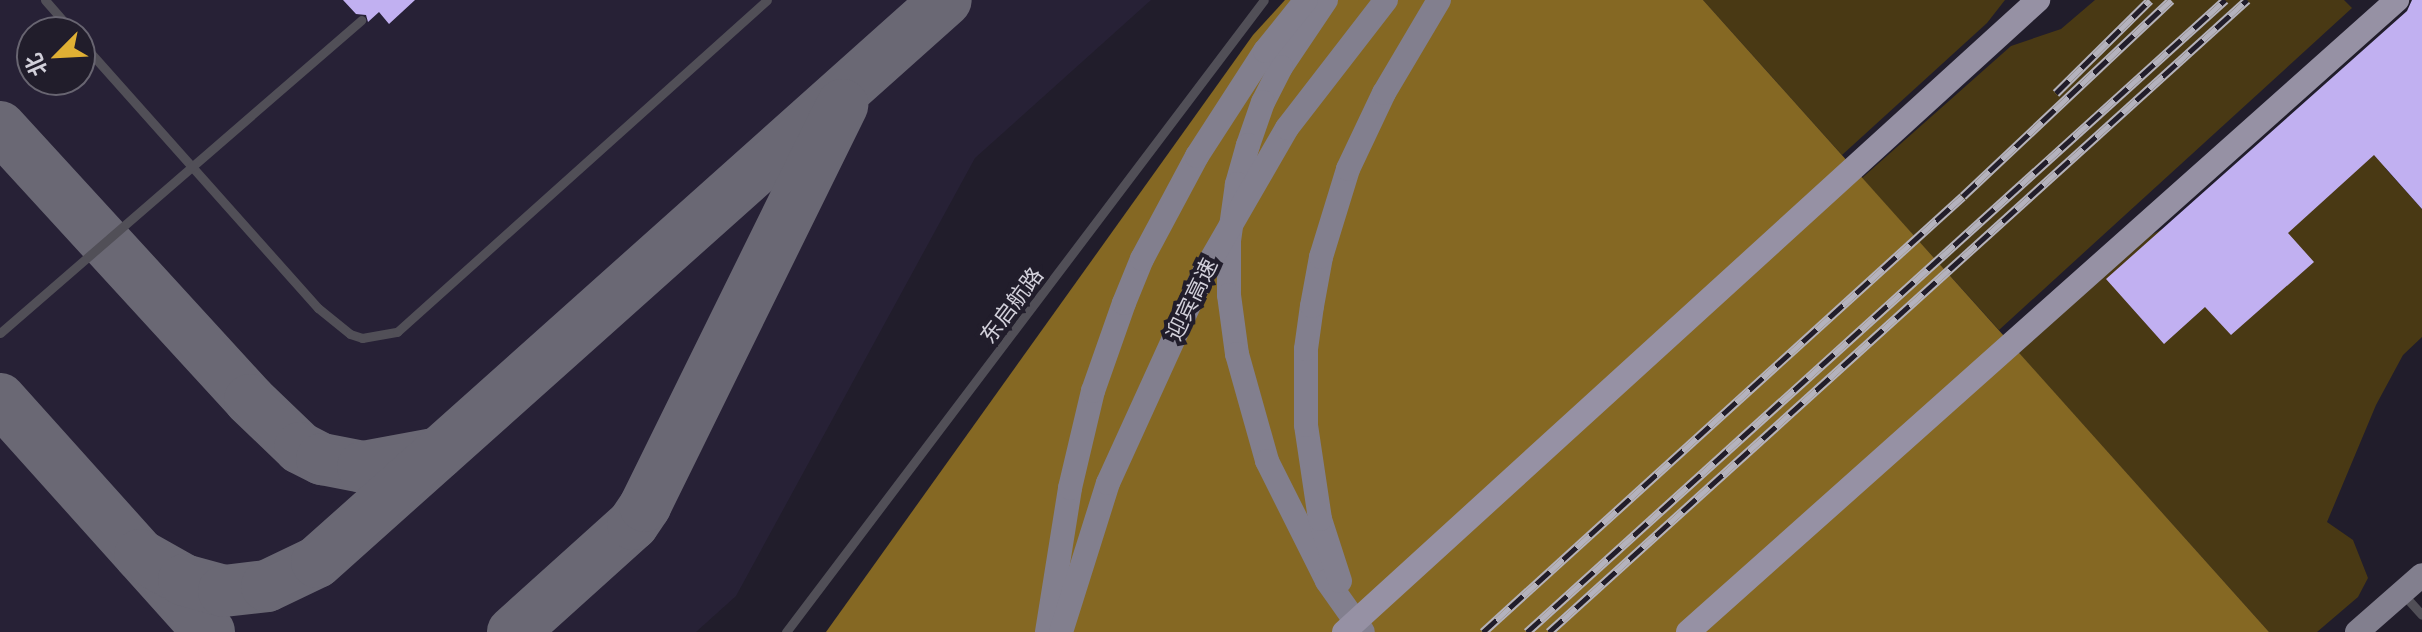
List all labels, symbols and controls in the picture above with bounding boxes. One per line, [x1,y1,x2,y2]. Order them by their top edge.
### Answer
north arrow [16,16,96,96]
text: 北 [18,49,53,81]
street label: 迎宾高速 [1160,254,1222,344]
street label: 东启航路 [974,262,1048,348]

